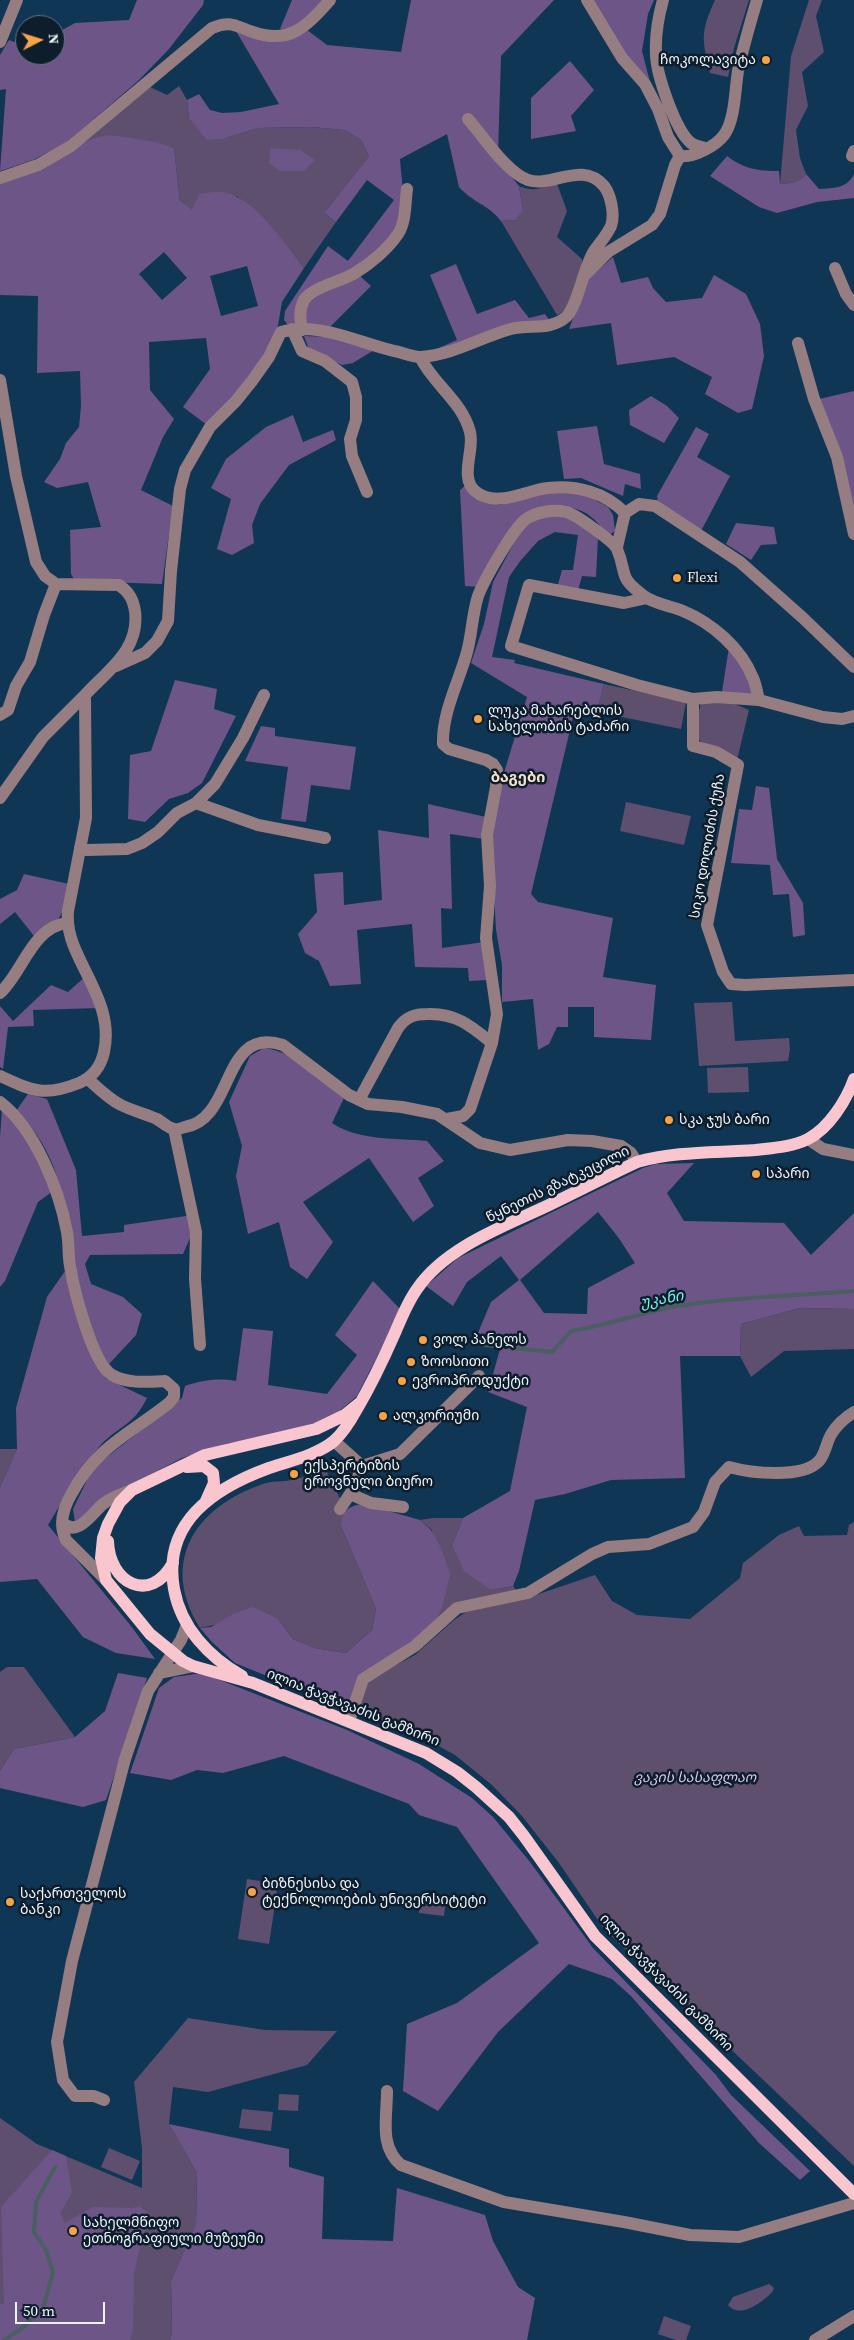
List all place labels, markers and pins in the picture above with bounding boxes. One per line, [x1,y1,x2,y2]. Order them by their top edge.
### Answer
place label: ჩოკოლავიტა [660,52,756,68]
marker: ჩოკოლავიტა [760,54,772,66]
place label: Flexi [687,570,718,586]
marker: Flexi [671,572,683,584]
place label: ლუკა მახარებლის სახელობის ტაძარი [488,703,629,736]
marker: ლუკა მახარებლის სახელობის ტაძარი [472,713,484,725]
place label: სკა ჯუს ბარი [679,1112,770,1128]
marker: სკა ჯუს ბარი [663,1114,675,1126]
place label: სპარი [766,1166,809,1182]
marker: სპარი [750,1168,762,1180]
place label: ვოლ პანელს [433,1332,527,1348]
marker: ვოლ პანელს [417,1334,429,1346]
place label: ზოოსითი [421,1354,489,1370]
marker: ზოოსითი [405,1356,417,1368]
place label: ევროპროდუქტი [412,1373,529,1389]
marker: ევროპროდუქტი [396,1375,408,1387]
place label: ალკორიუმი [393,1408,479,1424]
marker: ალკორიუმი [377,1410,389,1422]
place label: ექსპერტიზის ეროვნული ბიურო [304,1458,433,1490]
marker: ექსპერტიზის ეროვნული ბიურო [288,1468,300,1480]
place label: ბიზნესისა და ტექნოლოიების უნივერსიტეტი [262,1876,486,1908]
place label: საქართველოს ბანკი [20,1886,127,1918]
marker: ბიზნესისა და ტექნოლოიების უნივერსიტეტი [246,1886,258,1898]
marker: საქართველოს ბანკი [4,1896,16,1908]
place label: სახელმწიფო ეთნოგრაფიული მუზეუმი [83,2215,264,2248]
marker: სახელმწიფო ეთნოგრაფიული მუზეუმი [67,2225,79,2237]

